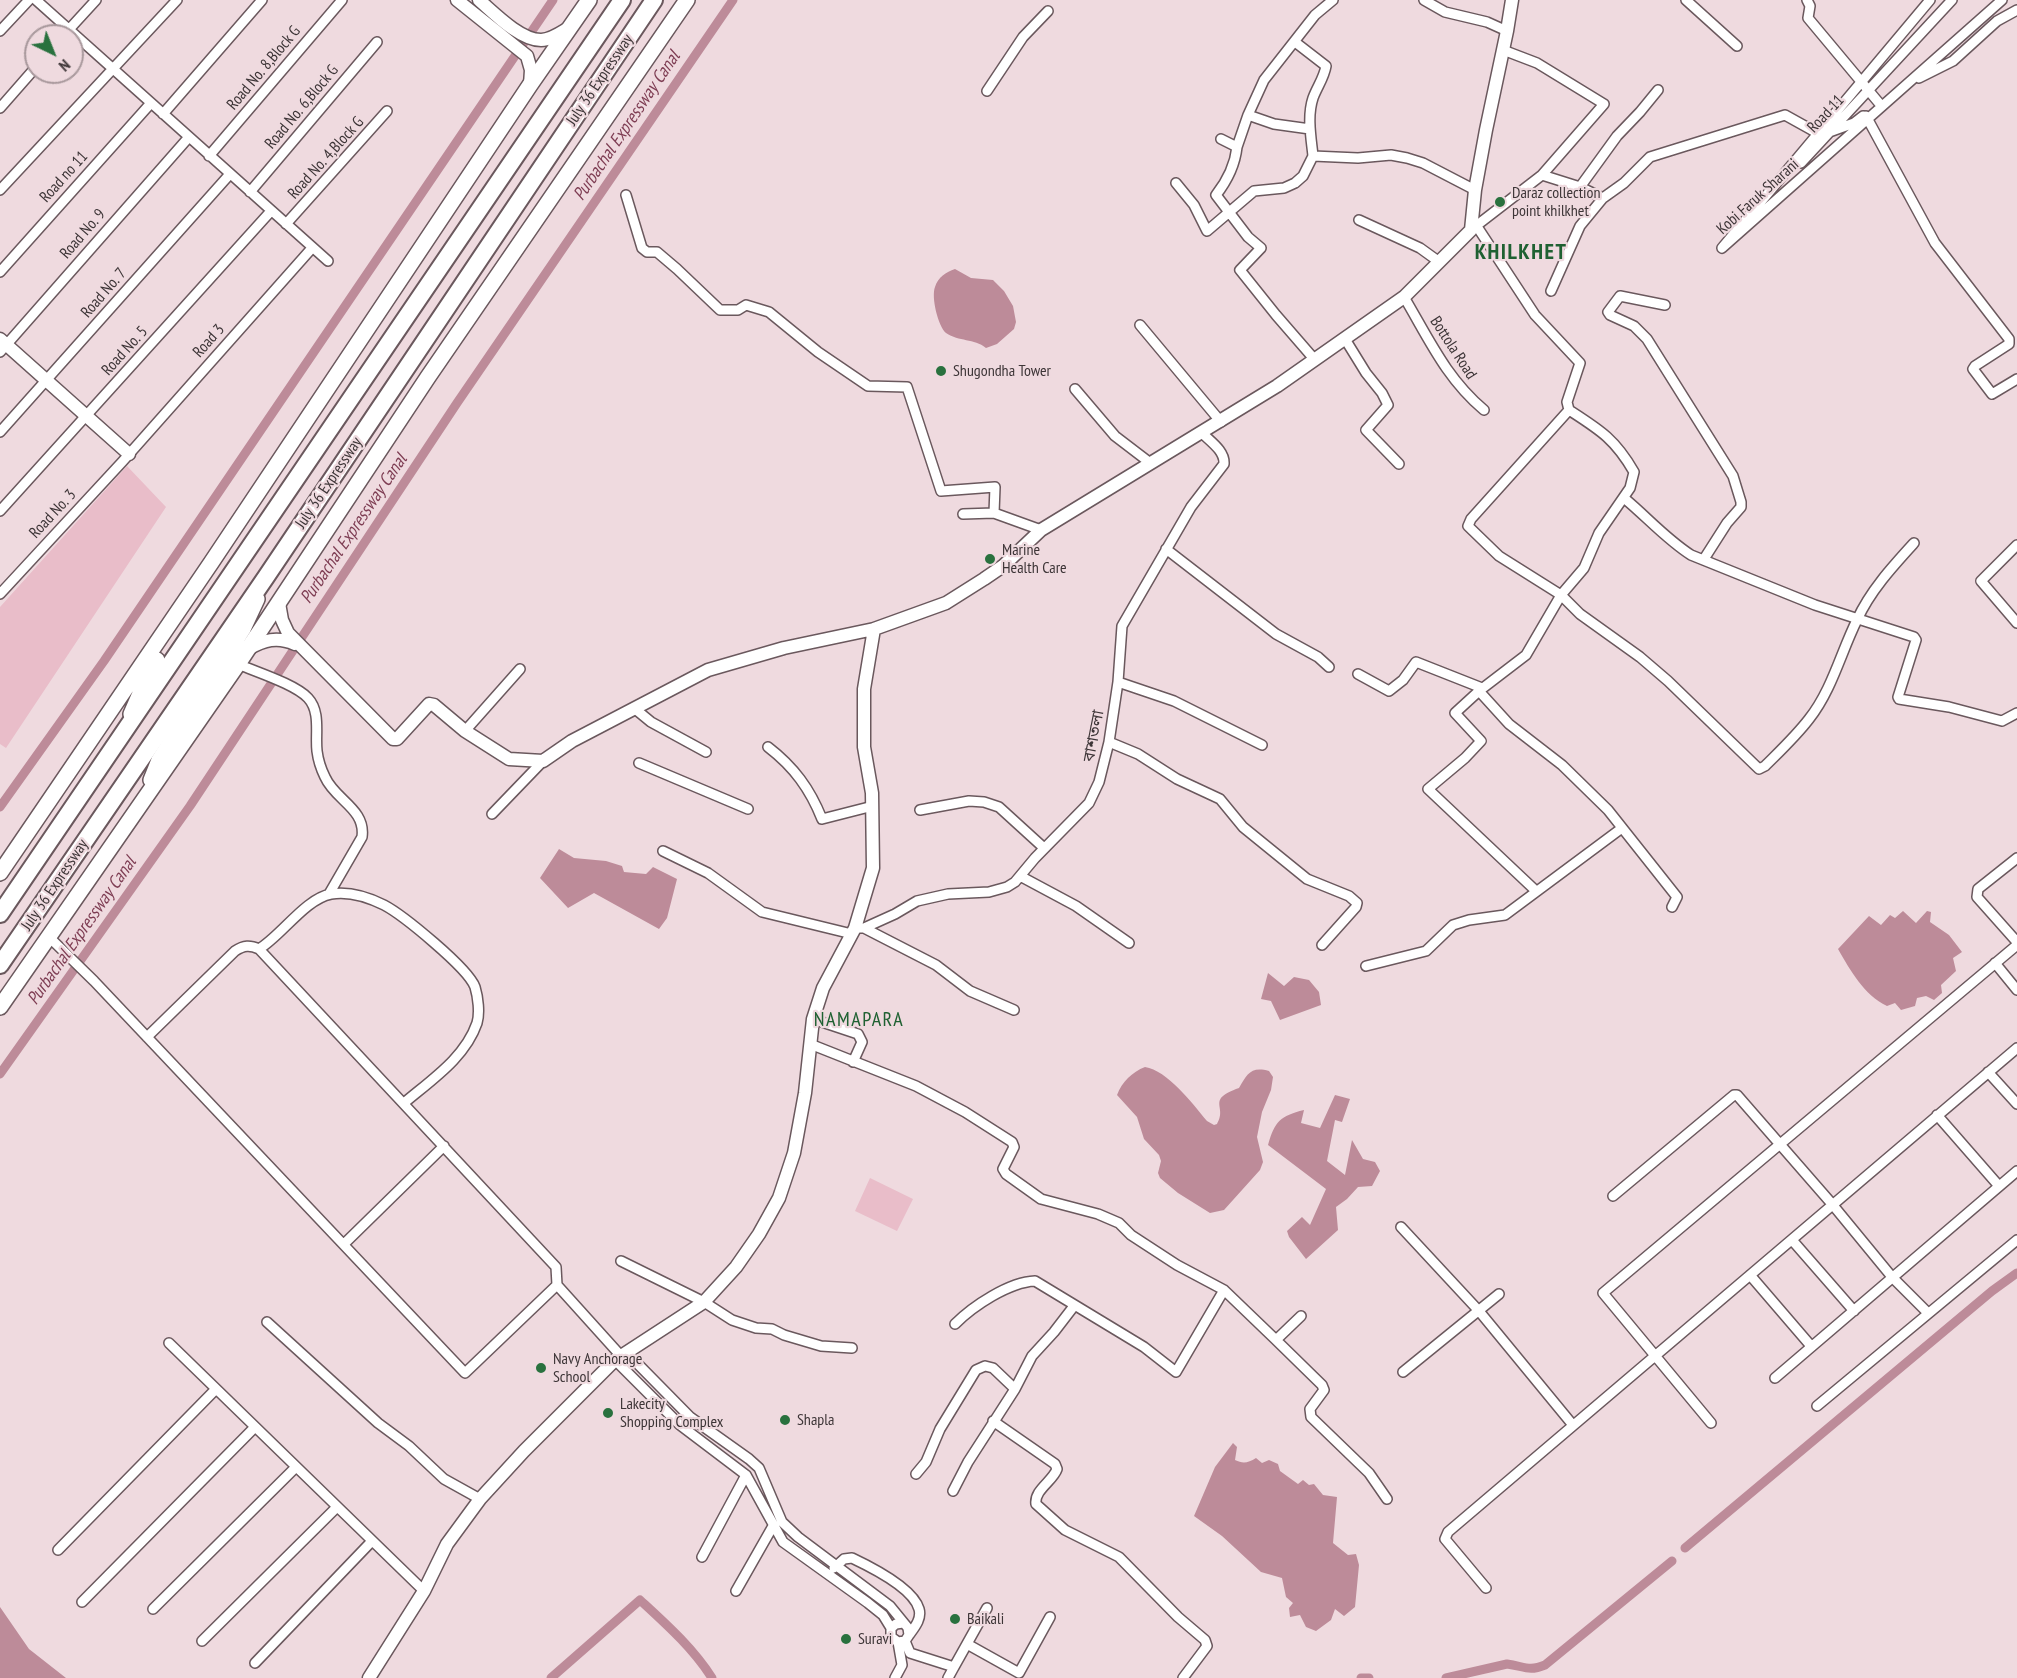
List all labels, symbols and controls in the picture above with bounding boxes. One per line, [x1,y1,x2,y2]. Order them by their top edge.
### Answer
street label: Road No. 8,Block G [223,22,305,114]
north arrow [24,24,84,84]
street label: July 36 Expressway [562,31,638,129]
water label: Purbachal Expressway Canal [569,47,685,205]
text: N [55,55,75,76]
street label: Road No. 6,Block G [261,61,343,153]
street label: Road 11 [1804,91,1848,137]
street label: Road No. 4,Block G [284,113,368,203]
street label: Road no 11 [36,147,92,207]
street label: Kobi Faruk Sharani [1713,155,1803,239]
place label: Daraz collection point khilkhet [1512,183,1601,221]
marker: Daraz collection point khilkhet [1493,195,1507,209]
street label: Road No. 9 [56,205,110,263]
district label: KHILKHET [1475,240,1567,266]
street label: Road No. 7 [77,264,131,322]
street label: Bottola Road [1426,313,1480,383]
street label: Road 3 [189,320,229,362]
street label: Road No. 5 [98,322,152,380]
place label: Shugondha Tower [953,361,1051,381]
marker: Shugondha Tower [934,364,948,378]
street label: July 36 Expressway [291,434,367,532]
water label: Purbachal Expressway Canal [296,450,412,608]
street label: Road No. 3 [26,486,80,542]
place label: Marine Health Care [1002,540,1067,578]
marker: Marine Health Care [983,552,997,566]
street label: বাশতলা [1080,709,1108,763]
street label: July 36 Expressway [17,836,93,934]
water label: Purbachal Expressway Canal [23,853,141,1009]
district label: NAMAPARA [814,1008,904,1032]
place label: Navy Anchorage School [553,1349,642,1387]
marker: Navy Anchorage School [534,1361,548,1375]
place label: Lakecity Shopping Complex [620,1394,723,1432]
marker: Lakecity Shopping Complex [601,1406,615,1420]
place label: Shapla [797,1410,834,1430]
marker: Shapla [778,1413,792,1427]
place label: Baikali [967,1609,1004,1629]
marker: Baikali [948,1612,962,1626]
place label: Suravi [858,1629,892,1649]
marker: Suravi [839,1632,853,1646]

